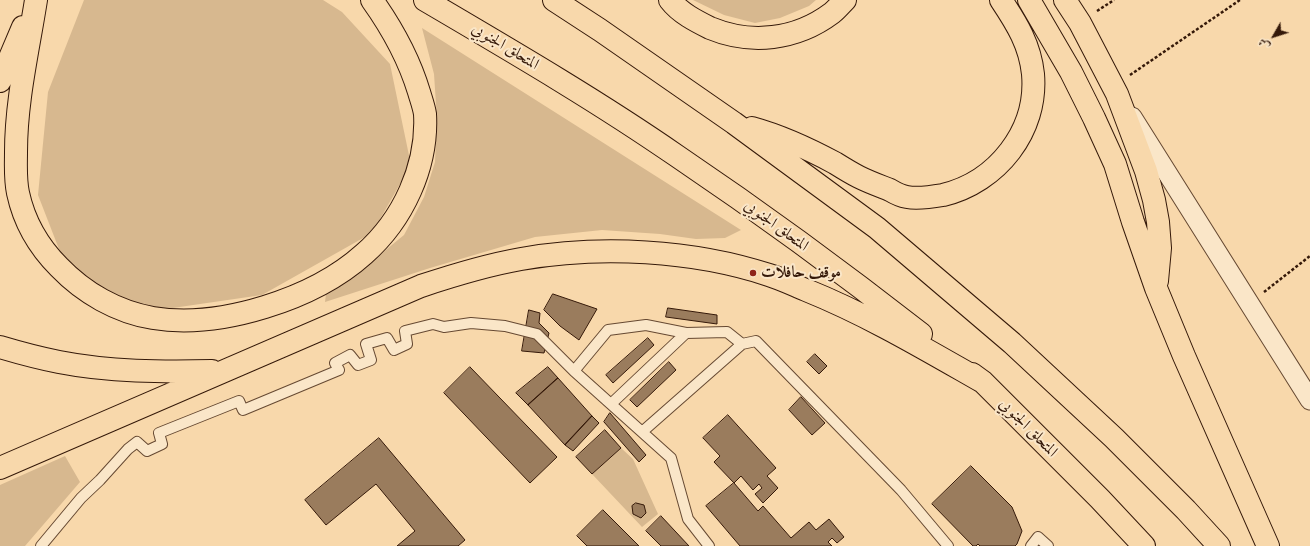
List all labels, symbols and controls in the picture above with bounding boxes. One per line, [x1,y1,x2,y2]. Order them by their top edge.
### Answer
north arrow [1254,16,1294,56]
street label: المتحلق الجنوبي [468,19,542,75]
text: ش [1256,36,1273,52]
street label: المتحلق الجنوبي [740,196,812,256]
place label: موقف حافلات [761,263,841,283]
marker: موقف حافلات [748,268,758,278]
street label: المتحلق الجنوبي [995,395,1061,461]

